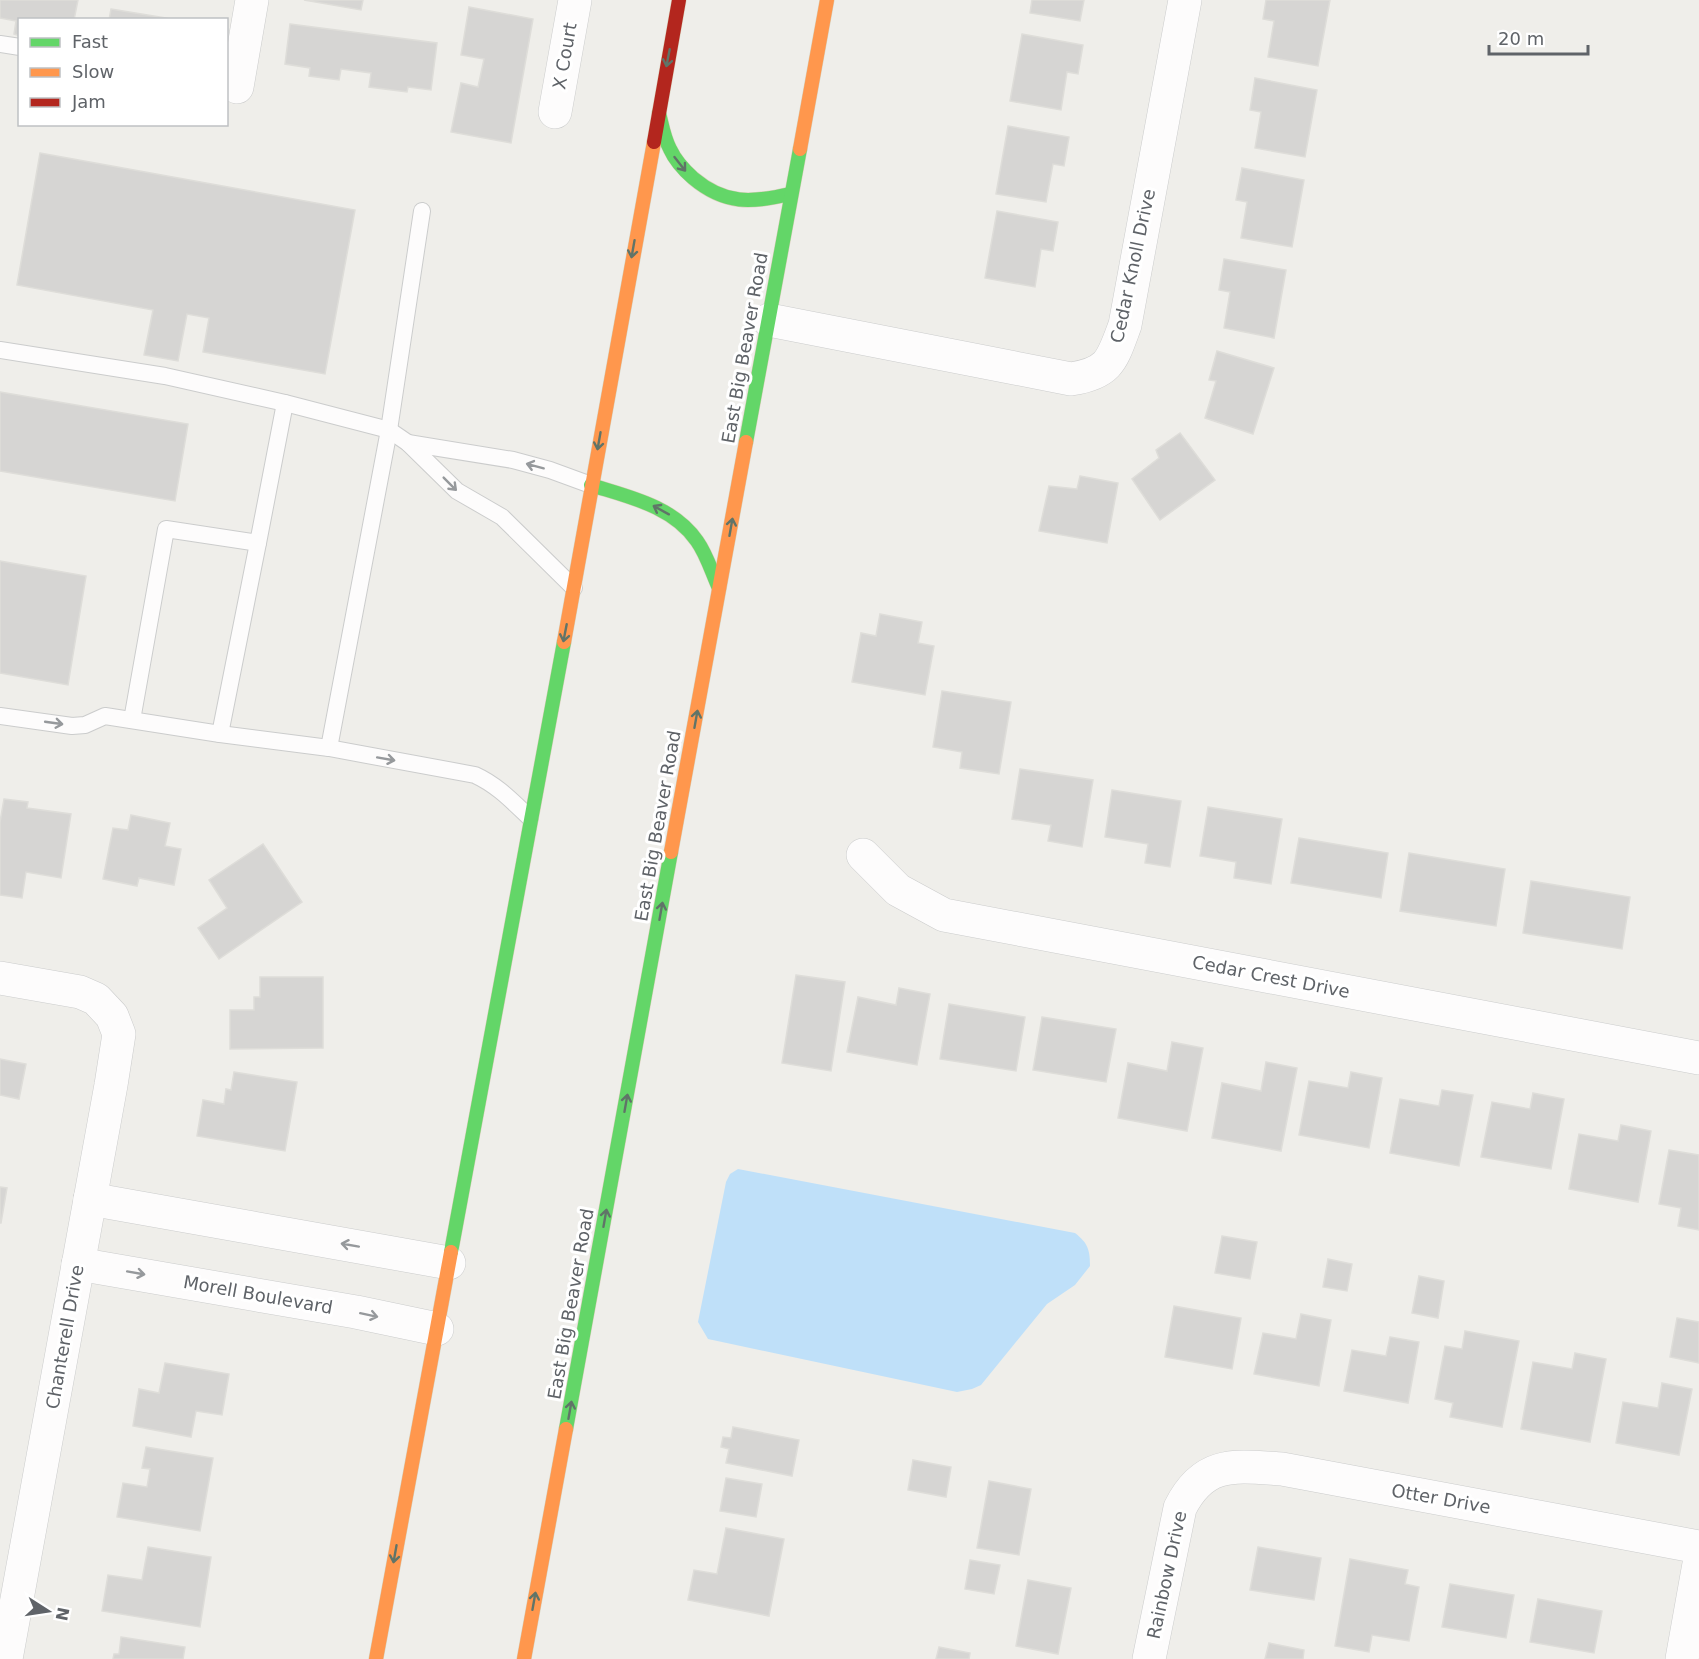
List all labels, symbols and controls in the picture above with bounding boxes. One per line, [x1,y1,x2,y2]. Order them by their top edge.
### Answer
legend [18,18,228,126]
scale bar [1489,18,1588,56]
street label: X Court [548,21,581,91]
text: 20 m [1498,28,1544,49]
text: Fast [72,31,108,52]
one-way arrow [662,47,673,67]
text: Slow [72,61,114,82]
text: Jam [71,91,106,112]
one-way arrow [674,156,687,172]
street label: Cedar Knoll Drive [1106,187,1159,345]
one-way arrow [628,239,639,259]
street label: East Big Beaver Road [717,251,772,445]
one-way arrow [593,431,604,451]
one-way arrow [526,460,545,472]
one-way arrow [442,477,457,491]
one-way arrow [653,504,670,516]
one-way arrow [726,518,737,537]
one-way arrow [559,623,570,643]
one-way arrow [691,709,702,729]
one-way arrow [43,718,63,729]
street label: East Big Beaver Road [630,729,685,923]
one-way arrow [376,754,396,765]
one-way arrow [656,901,667,921]
street label: Cedar Crest Drive [1191,951,1352,1002]
one-way arrow [621,1093,632,1113]
street label: East Big Beaver Road [543,1207,598,1401]
one-way arrow [600,1209,611,1228]
one-way arrow [340,1239,360,1250]
street label: Chanterell Drive [41,1263,88,1411]
one-way arrow [126,1268,145,1279]
street label: Morell Boulevard [182,1271,334,1318]
one-way arrow [359,1310,379,1321]
one-way arrow [565,1400,576,1420]
street label: Otter Drive [1390,1479,1492,1518]
street label: Rainbow Drive [1143,1509,1190,1641]
one-way arrow [390,1543,401,1563]
north arrow [18,1581,78,1641]
one-way arrow [529,1592,540,1612]
text: N [51,1605,73,1623]

